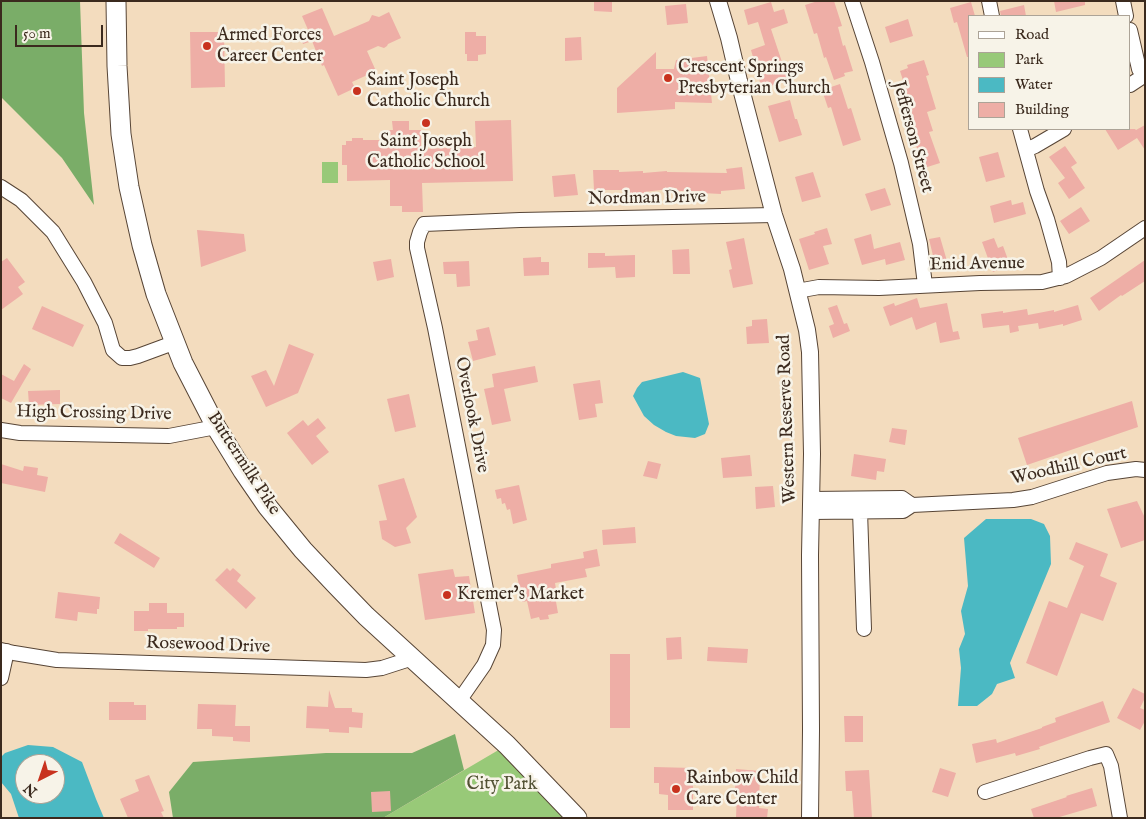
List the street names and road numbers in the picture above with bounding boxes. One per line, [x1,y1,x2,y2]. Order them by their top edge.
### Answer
street label: Jefferson Street [887,79,937,195]
street label: Nordman Drive [588,187,706,211]
street label: Enid Avenue [929,253,1025,277]
street label: Western Reserve Road [774,334,802,504]
street label: Overlook Drive [449,355,493,475]
street label: High Crossing Drive [16,402,172,426]
street label: Buttermilk Pike [202,408,284,520]
street label: Woodhill Court [1009,443,1129,491]
street label: Rosewood Drive [145,633,271,659]

